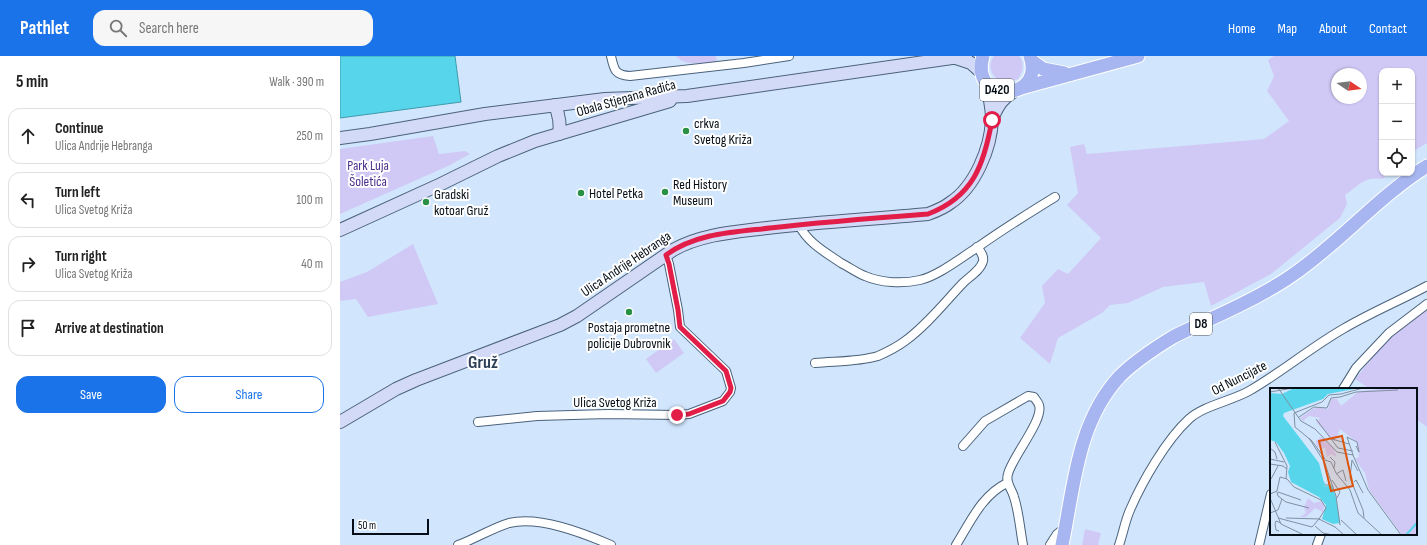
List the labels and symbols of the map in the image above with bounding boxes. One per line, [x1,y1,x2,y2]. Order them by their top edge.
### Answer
north arrow [1331,68,1367,104]
street label: Obala Stjepana Radića [574,76,678,120]
road number: D420 [980,79,1014,101]
route start [983,111,1001,129]
place label: crkva Svetog Križa [694,115,752,148]
marker: crkva Svetog Križa [681,126,691,136]
park label: Park Luja Šoletića [347,157,389,190]
place label: Red History Museum [673,176,728,209]
place label: Hotel Petka [589,185,643,202]
place label: Gradski kotoar Gruž [434,186,488,219]
marker: Red History Museum [660,187,670,197]
marker: Hotel Petka [576,188,586,198]
marker: Gradski kotoar Gruž [421,197,431,207]
street label: Ulica Andrije Hebranga [578,228,674,300]
marker: Postaja prometne policije Dubrovnik [624,307,634,317]
road number: D8 [1190,313,1212,335]
place label: Postaja prometne policije Dubrovnik [587,319,671,352]
district label: Gruž [468,352,498,373]
street label: Od Nuncijate [1208,357,1270,399]
inset map [1270,388,1417,535]
street label: Ulica Svetog Križa [573,394,657,411]
route end [668,406,686,424]
scale bar [352,517,429,536]

